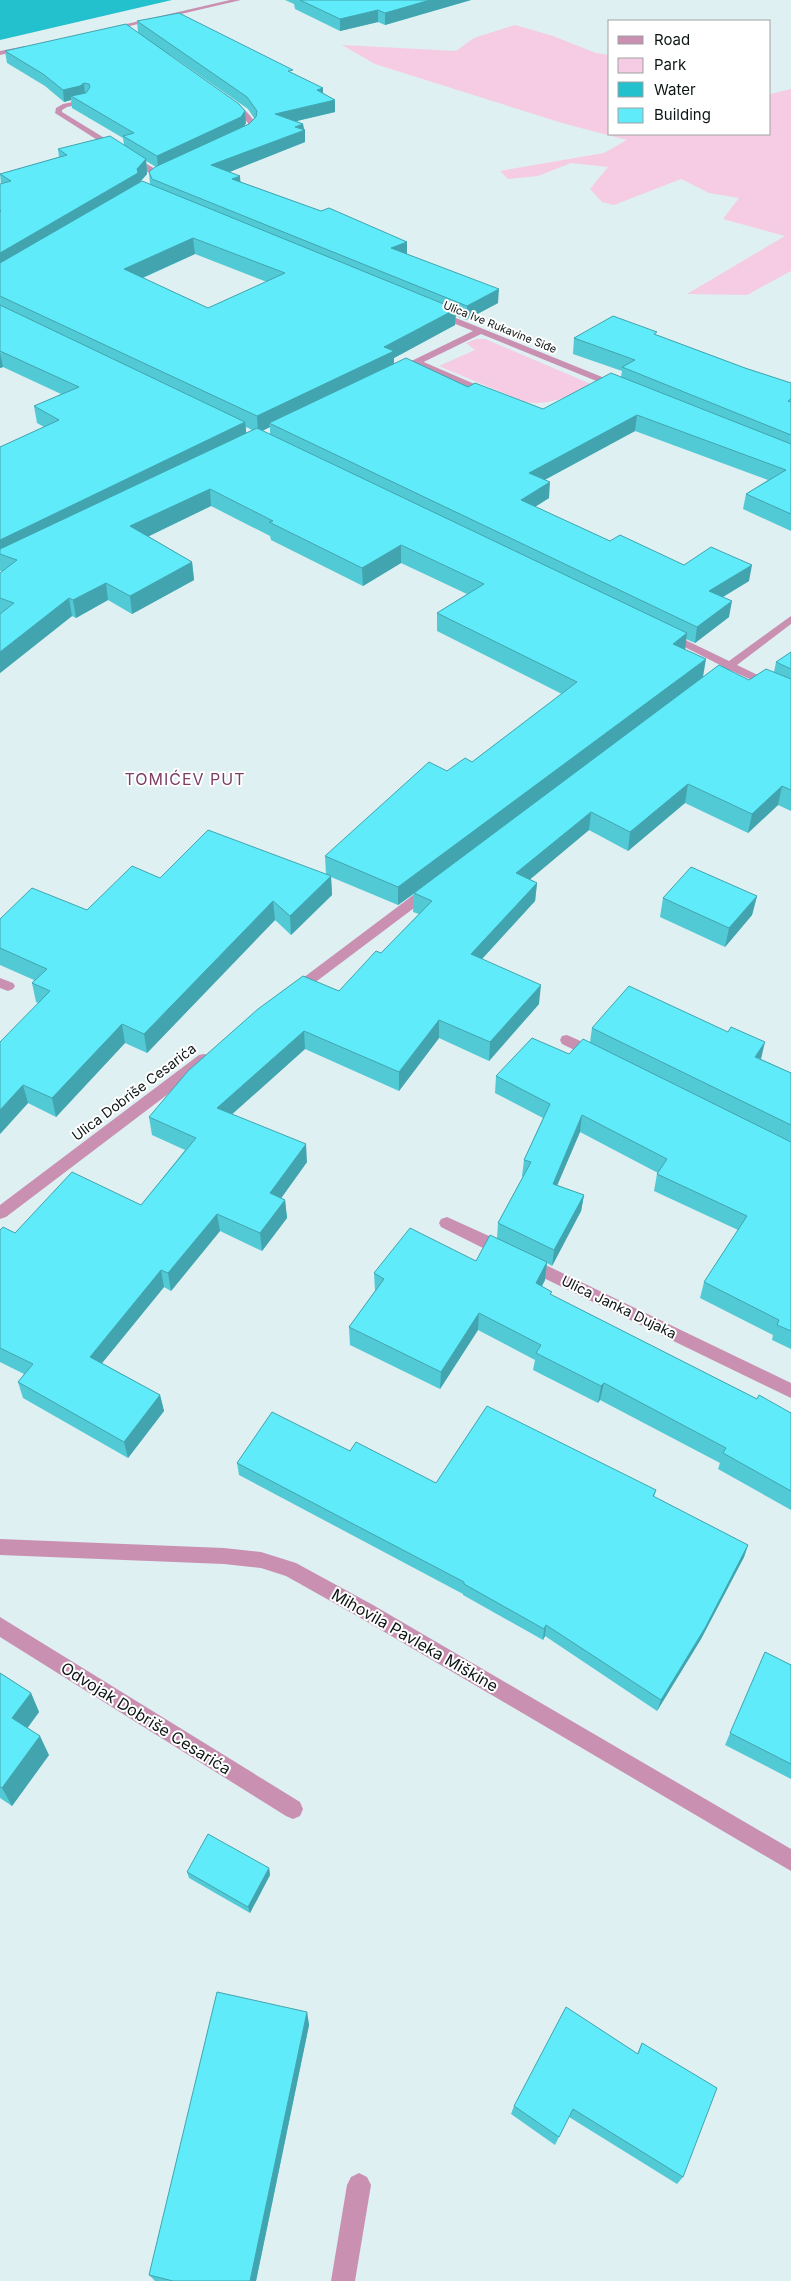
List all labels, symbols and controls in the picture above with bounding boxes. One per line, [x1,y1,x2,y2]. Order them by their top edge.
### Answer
legend [608,20,771,135]
text: Road [654,30,690,49]
text: Park [654,55,687,74]
text: Water [654,80,696,99]
text: Building [654,105,711,124]
street label: Ulica Ive Rukavine Siđe [441,298,559,356]
district label: TOMIĆEV PUT [124,769,246,789]
street label: Ulica Dobriše Cesarića [68,1039,199,1144]
street label: Ulica Janka Dujaka [559,1271,680,1342]
street label: Mihovila Pavleka Miškine [328,1584,502,1696]
street label: Odvojak Dobriše Cesarića [57,1657,235,1779]

